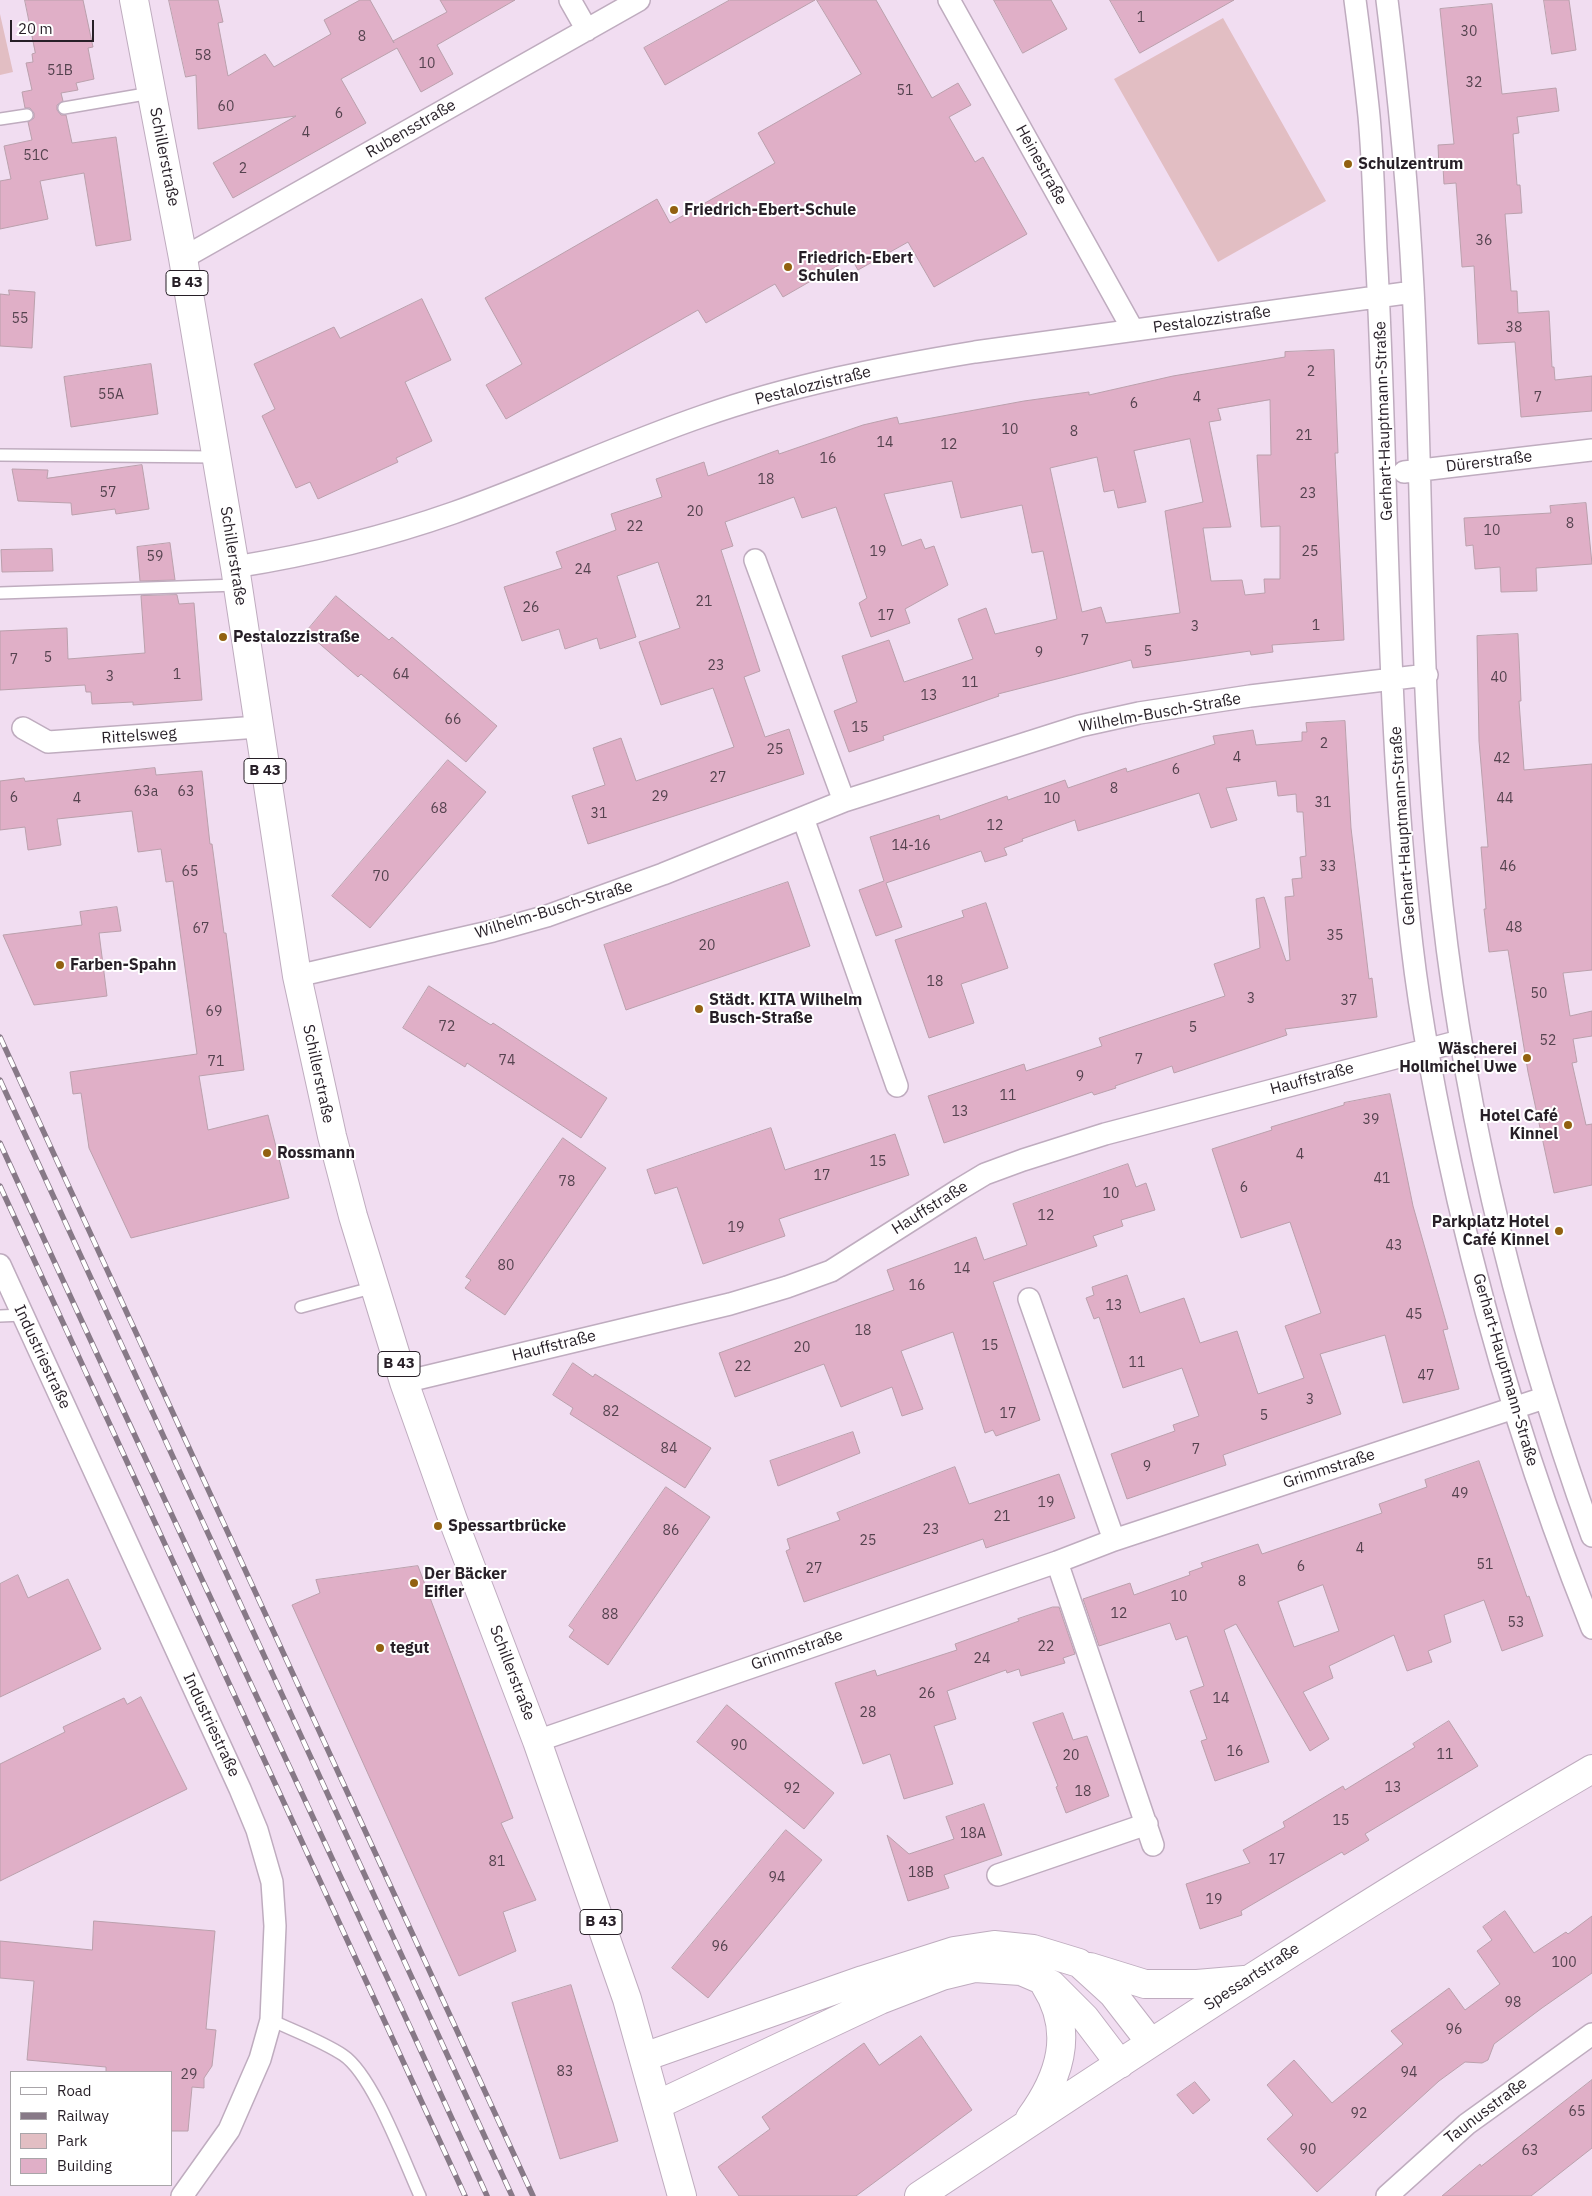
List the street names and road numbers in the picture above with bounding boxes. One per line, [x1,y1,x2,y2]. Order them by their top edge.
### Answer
street label: Rubensstraße [363,95,459,163]
street label: Schillerstraße [145,106,183,208]
street label: Heinestraße [1011,122,1071,208]
road number: B 43 [166,270,208,296]
street label: Pestalozzistraße [1152,302,1272,338]
street label: Gerhart-Hauptmann-Straße [1371,321,1397,521]
street label: Pestalozzistraße [753,362,873,410]
street label: Dürerstraße [1445,447,1533,477]
street label: Schillerstraße [216,505,250,607]
street label: Wilhelm-Busch-Straße [1078,689,1242,737]
street label: Rittelsweg [101,724,177,748]
street label: Gerhart-Hauptmann-Straße [1386,726,1420,926]
road number: B 43 [244,758,286,784]
street label: Wilhelm-Busch-Straße [473,877,635,943]
street label: Schillerstraße [298,1023,338,1125]
street label: Hauffstraße [1268,1059,1356,1099]
street label: Hauffstraße [888,1177,972,1239]
street label: Gerhart-Hauptmann-Straße [1468,1271,1542,1469]
street label: Industriestraße [10,1302,74,1412]
street label: Hauffstraße [510,1326,598,1366]
road number: B 43 [378,1352,420,1376]
street label: Grimmstraße [1281,1445,1377,1493]
street label: Schillerstraße [485,1623,539,1723]
street label: Grimmstraße [749,1625,845,1675]
street label: Industriestraße [179,1670,243,1780]
road number: B 43 [580,1910,622,1934]
street label: Spessartstraße [1201,1939,1303,2015]
street label: Taunusstraße [1441,2074,1531,2148]

